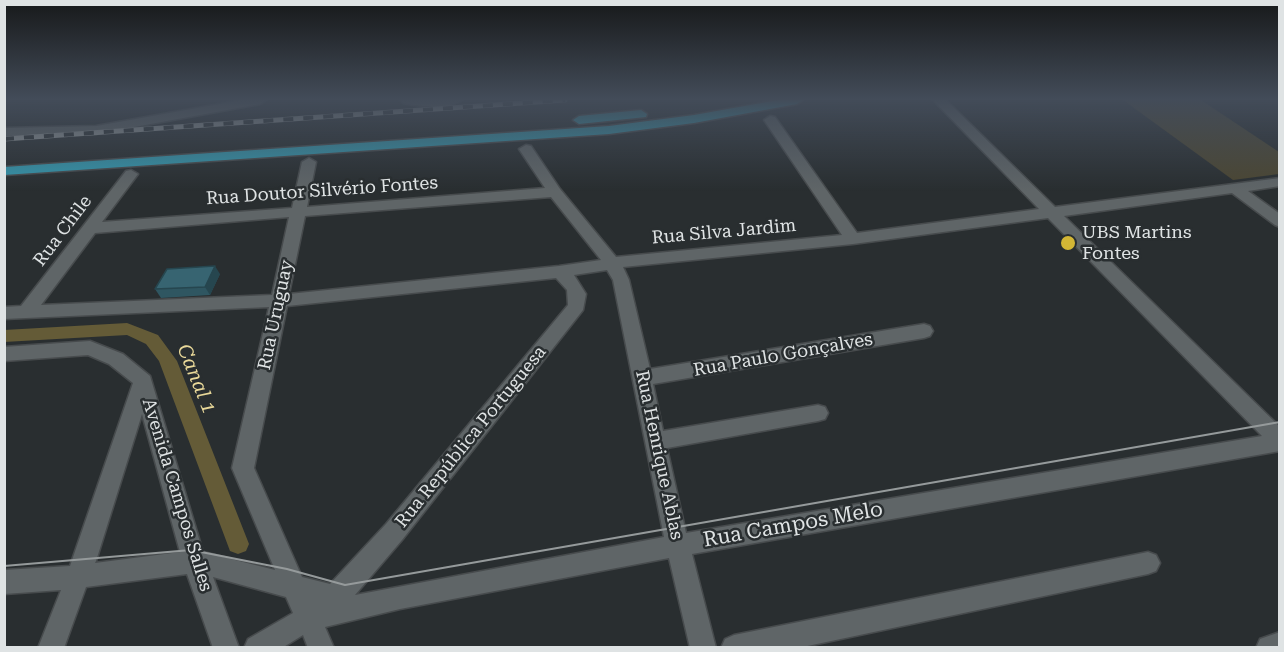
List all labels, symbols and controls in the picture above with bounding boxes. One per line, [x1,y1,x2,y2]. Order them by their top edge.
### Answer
street label: Rua Doutor Silvério Fontes [205,172,439,210]
street label: Rua Chile [29,191,97,271]
street label: Rua Silva Jardim [651,215,797,249]
place label: UBS Martins Fontes [1082,222,1191,264]
marker: UBS Martins Fontes [1059,234,1077,252]
street label: Rua Uruguay [254,258,298,372]
street label: Rua Paulo Gonçalves [692,329,874,381]
water label: Canal 1 [171,341,221,417]
street label: Rua República Portuguesa [391,342,551,532]
street label: Rua Henrique Ablas [630,368,688,542]
street label: Avenida Campos Salles [137,396,217,594]
street label: Rua Campos Melo [701,497,885,553]

